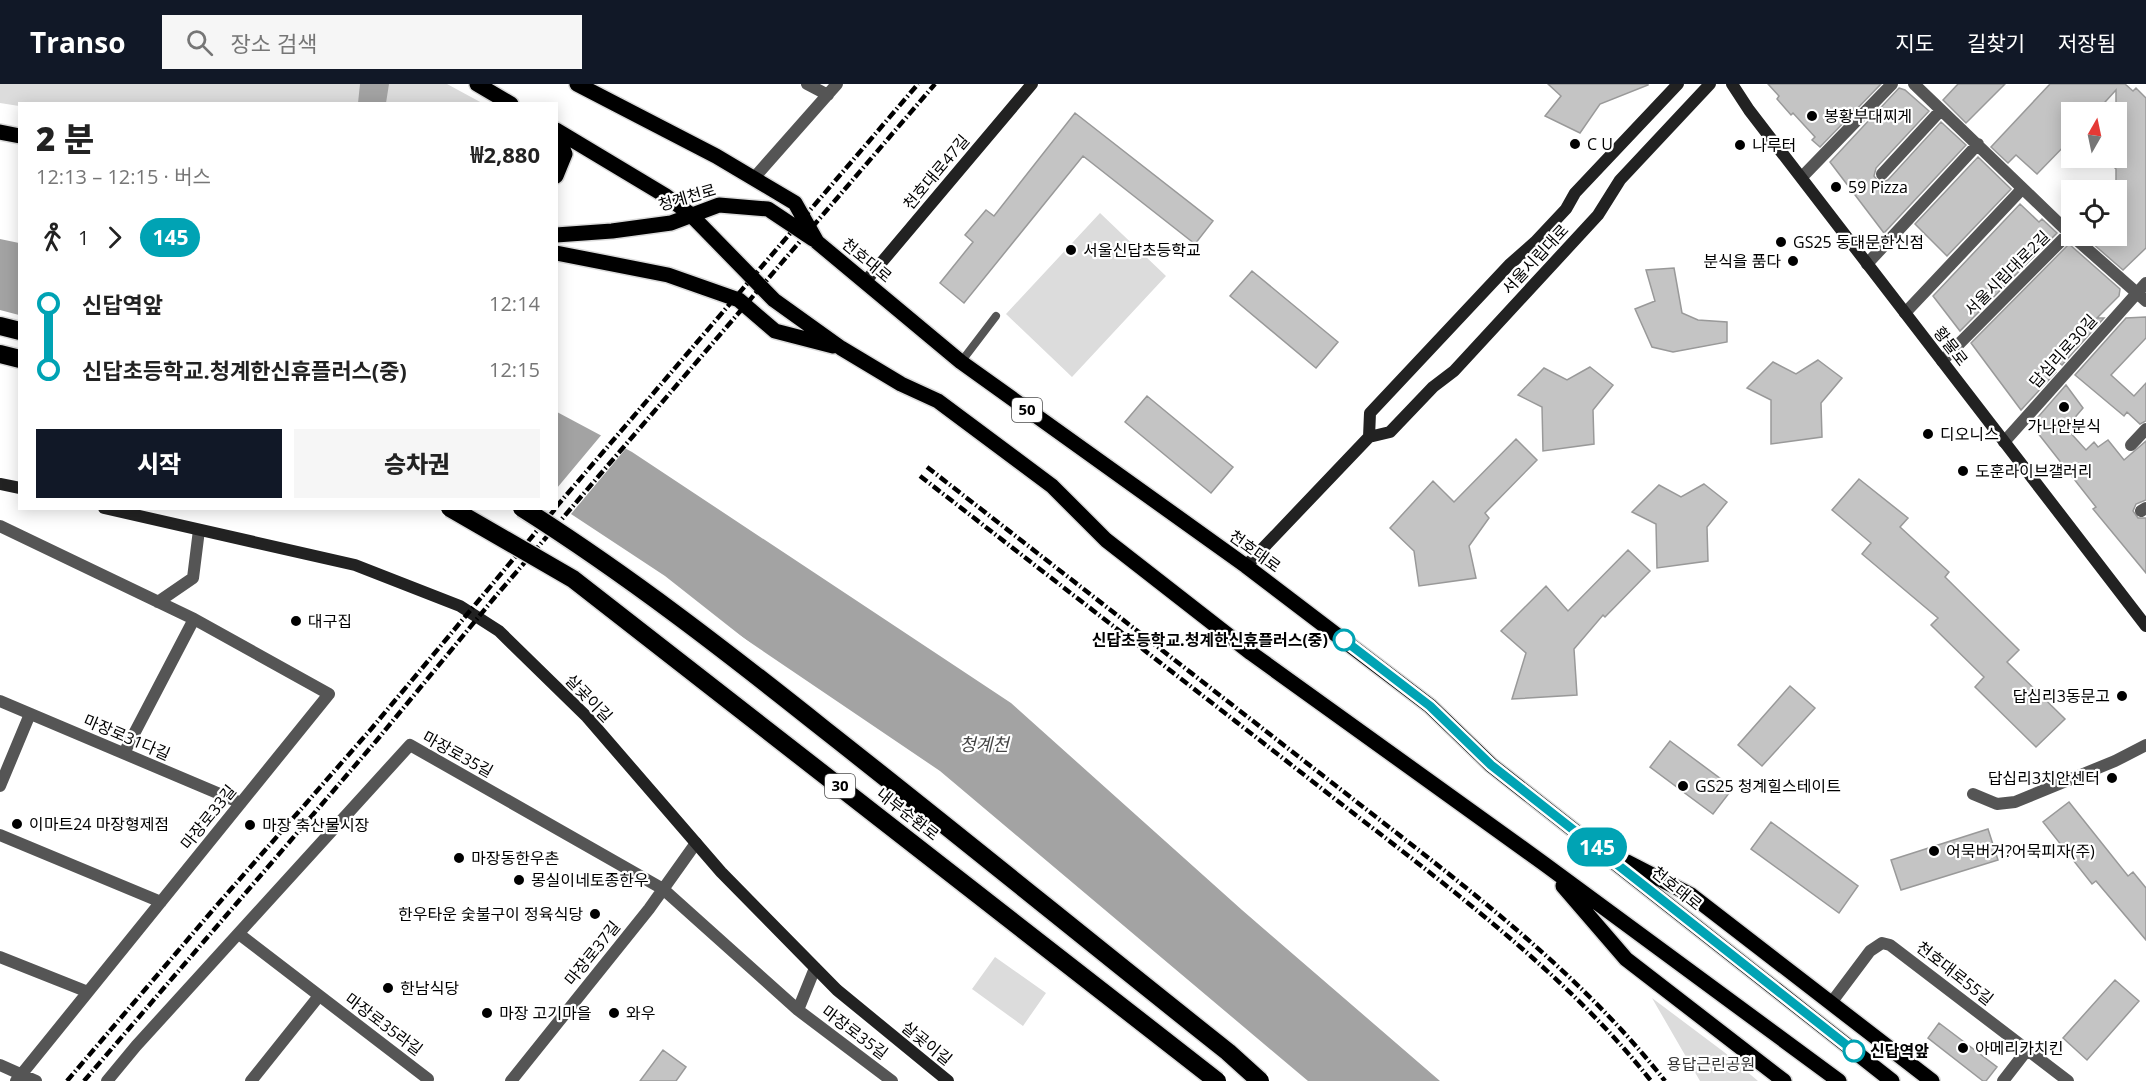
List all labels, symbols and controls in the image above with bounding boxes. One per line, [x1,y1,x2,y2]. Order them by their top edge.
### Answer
search box [162,15,582,69]
text: Transo [30,23,126,61]
icon: search [183,26,216,59]
text: 장소 검색 [231,28,317,58]
text: 지도 [1895,29,1934,57]
text: 길찾기 [1967,29,2025,57]
text: 저장됨 [2058,29,2116,57]
north arrow [2061,102,2127,168]
map controls [2061,102,2127,246]
place label: 봉황부대찌게 [1824,105,1912,127]
marker: 봉황부대찌게 [1805,109,1819,123]
text: 2 분 [36,116,94,161]
street label: 천호대로47길 [898,130,974,214]
place label: C U [1587,133,1613,155]
place label: 나루터 [1752,134,1796,156]
marker: C U [1568,137,1582,151]
marker: 나루터 [1733,138,1747,152]
text: ₩2,880 [470,139,540,169]
text: 12:13 – 12:15 · 버스 [36,163,211,190]
place label: 59 Pizza [1848,176,1908,198]
street label: 청계천로 [656,178,719,216]
marker: 59 Pizza [1829,180,1843,194]
button: locate [2061,180,2127,246]
street label: 서울시립대로 [1497,219,1573,299]
icon: walk [36,221,69,254]
icon: forward [98,221,131,254]
text: 145 [152,223,188,251]
text: 1 [78,224,89,251]
street label: 서울시립대로2길 [1960,226,2054,320]
place label: GS25 동대문한신점 [1793,231,1924,253]
street label: 천호대로 [837,233,897,288]
marker: GS25 동대문한신점 [1774,235,1788,249]
place label: 서울신답초등학교 [1083,239,1201,261]
marker: 서울신답초등학교 [1064,243,1078,257]
place label: 분식을 품다 [1703,250,1781,272]
marker: 분식을 품다 [1786,254,1800,268]
text: 신답역앞 [82,289,163,319]
text: 12:14 [489,290,540,317]
street label: 답십리로30길 [2024,309,2102,393]
street label: 황물로 [1929,322,1973,370]
text: 신답초등학교.청계한신휴플러스(중) [82,355,407,385]
text: 12:15 [489,356,540,383]
road number: 50 [1012,398,1042,422]
marker: 가나안분식 [2057,400,2071,414]
place label: 가나안분식 [2027,415,2101,437]
place label: 디오니스 [1940,423,1999,445]
marker: 디오니스 [1921,427,1935,441]
button: 시작 [36,429,282,498]
button: 승차권 [294,429,540,498]
place label: 도훈라이브갤러리 [1975,460,2093,482]
marker: 도훈라이브갤러리 [1956,464,1970,478]
street label: 천호대로 [1225,525,1286,577]
place label: 대구집 [308,610,352,632]
marker: 대구집 [289,614,303,628]
place label: 신답초등학교.청계한신휴플러스(중) [1092,629,1328,651]
marker: 신답초등학교.청계한신휴플러스(중) [1333,629,1355,651]
street label: 살곶이길 [561,669,617,727]
place label: 답십리3동문고 [2013,685,2110,707]
marker: 답십리3동문고 [2115,689,2129,703]
street label: 마장로31다길 [80,709,174,765]
street label: 마장로35길 [419,726,497,782]
water label: 청계천 [959,732,1011,756]
place label: 답십리3치안센터 [1988,767,2100,789]
marker: 답십리3치안센터 [2105,771,2119,785]
road number: 30 [825,774,855,798]
place label: GS25 청계힐스테이트 [1695,775,1841,797]
marker: GS25 청계힐스테이트 [1676,779,1690,793]
street label: 마장로33길 [175,780,241,854]
street label: 내부순환로 [872,783,944,845]
place label: 이마트24 마장형제점 [29,813,169,835]
place label: 마장 축산물시장 [262,814,369,836]
marker: 이마트24 마장형제점 [10,817,24,831]
marker: 마장 축산물시장 [243,818,257,832]
line badge: 145 [1562,828,1632,867]
text: 145 [1579,833,1615,861]
place label: 어묵버거?어묵피자(주) [1946,840,2095,862]
marker: 어묵버거?어묵피자(주) [1927,844,1941,858]
place label: 마장동한우촌 [471,847,559,869]
marker: 마장동한우촌 [452,851,466,865]
street label: 천호대로 [1647,861,1707,915]
place label: 몽실이네토종한우 [531,869,649,891]
marker: 몽실이네토종한우 [512,873,526,887]
place label: 한우타운 숯불구이 정육식당 [398,903,583,925]
marker: 한우타운 숯불구이 정육식당 [588,907,602,921]
street label: 마장로37길 [559,916,625,990]
street label: 천호대로55길 [1912,936,1998,1010]
place label: 한남식당 [400,977,459,999]
marker: 한남식당 [381,981,395,995]
street label: 마장로35라길 [341,988,427,1060]
street label: 마장로35길 [818,1000,892,1064]
place label: 마장 고기마을 [499,1002,591,1024]
place label: 와우 [626,1002,655,1024]
marker: 마장 고기마을 [480,1006,494,1020]
marker: 와우 [607,1006,621,1020]
street label: 살곶이길 [897,1016,957,1070]
place label: 아메리카치킨 [1975,1037,2063,1059]
marker: 신답역앞 [1843,1040,1865,1062]
place label: 신답역앞 [1870,1040,1929,1062]
marker: 아메리카치킨 [1956,1041,1970,1055]
park label: 용답근린공원 [1667,1053,1755,1075]

